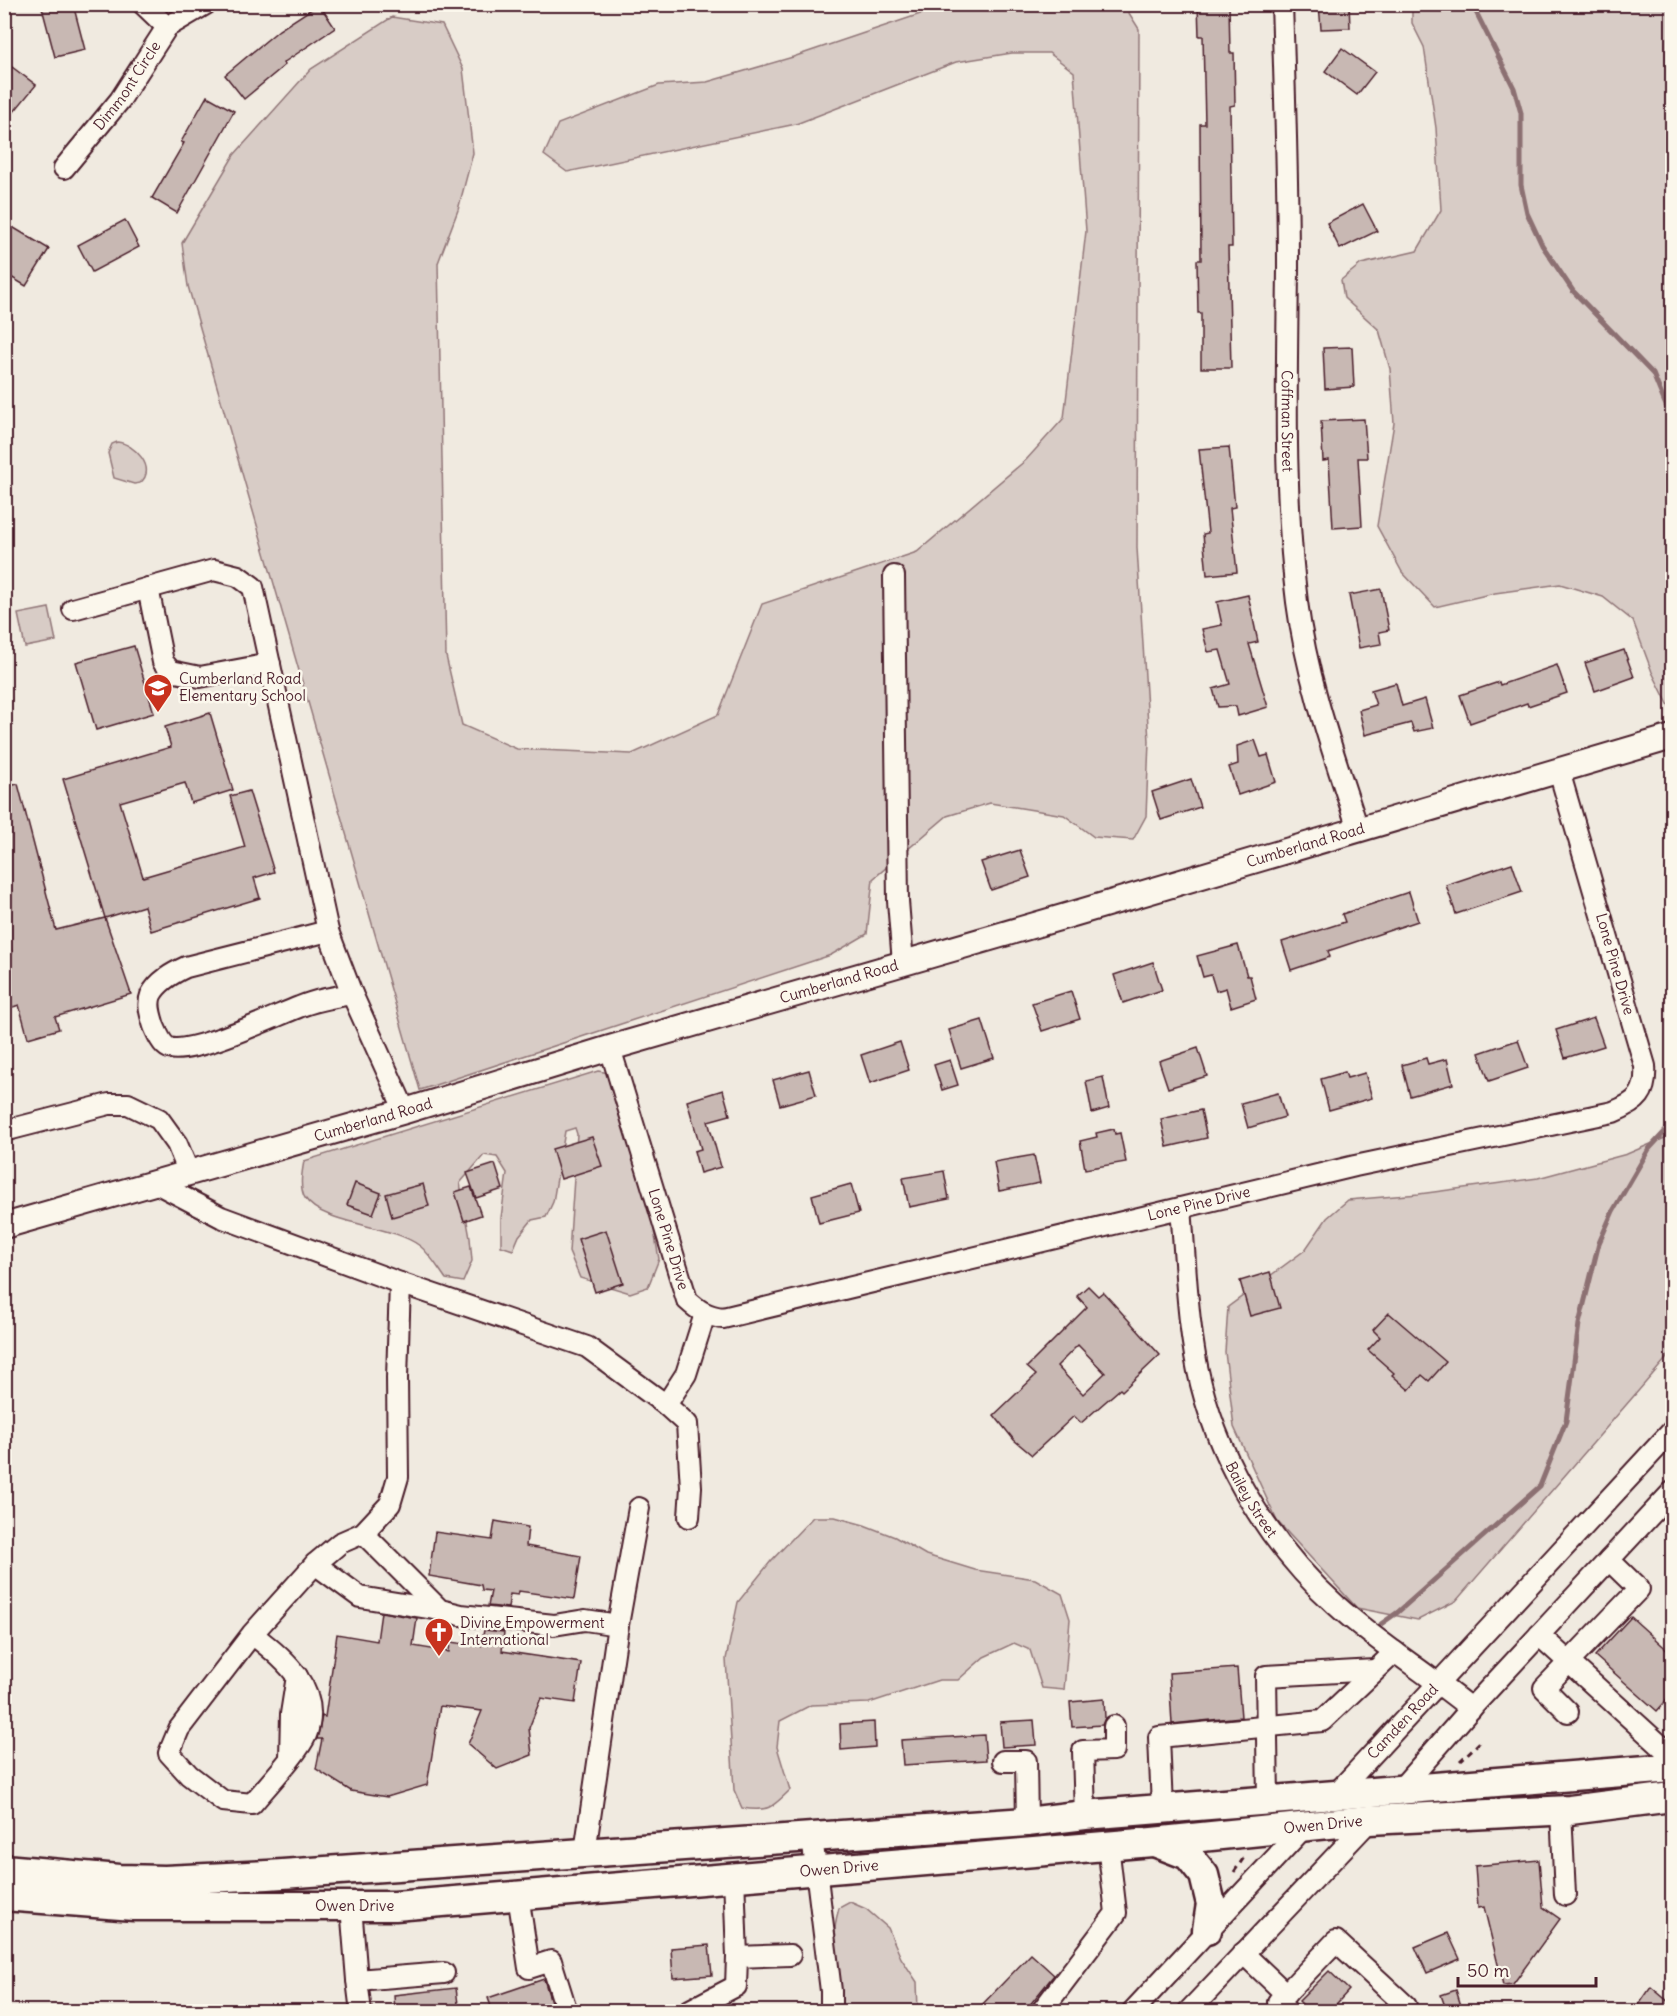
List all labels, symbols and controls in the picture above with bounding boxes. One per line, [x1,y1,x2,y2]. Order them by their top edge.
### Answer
street label: Dimmont Circle [89,37,164,134]
street label: Coffman Street [1278,370,1298,472]
place label: Cumberland Road Elementary School [179,669,306,705]
school or university icon: Cumberland Road Elementary School [142,672,174,714]
street label: Cumberland Road [1244,818,1367,871]
street label: Lone Pine Drive [1592,911,1639,1017]
street label: Cumberland Road [777,955,900,1007]
street label: Cumberland Road [312,1093,435,1146]
street label: Lone Pine Drive [1145,1182,1252,1225]
street label: Lone Pine Drive [644,1186,693,1292]
street label: Bailey Street [1222,1458,1282,1541]
place label: Divine Empowerment International [460,1613,605,1649]
church icon: Divine Empowerment International [423,1616,455,1658]
street label: Camden Road [1363,1680,1442,1763]
street label: Owen Drive [1283,1811,1363,1838]
street label: Owen Drive [799,1855,879,1881]
street label: Owen Drive [315,1896,394,1915]
scale bar [1458,1950,1596,1988]
text: 50 m [1467,1959,1509,1982]

